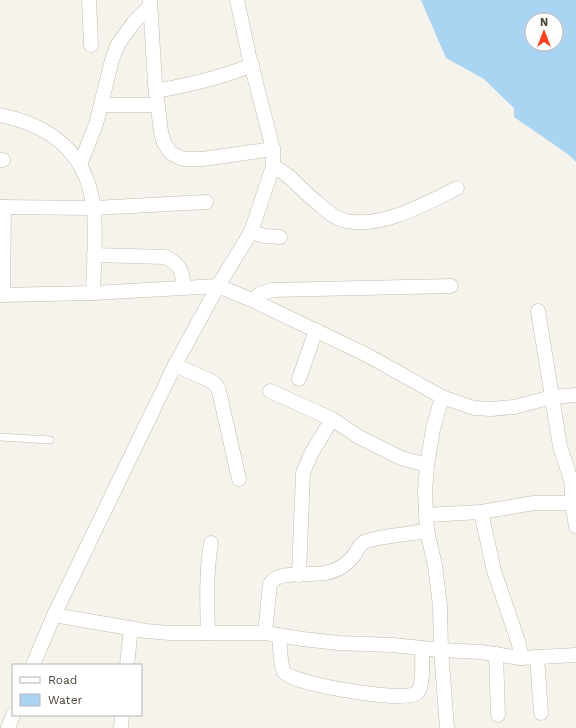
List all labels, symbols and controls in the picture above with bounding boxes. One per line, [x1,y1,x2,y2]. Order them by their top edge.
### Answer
north arrow [524,12,564,52]
text: N [540,16,548,29]
legend [12,664,142,716]
text: Road [48,673,77,687]
text: Water [48,693,83,707]

